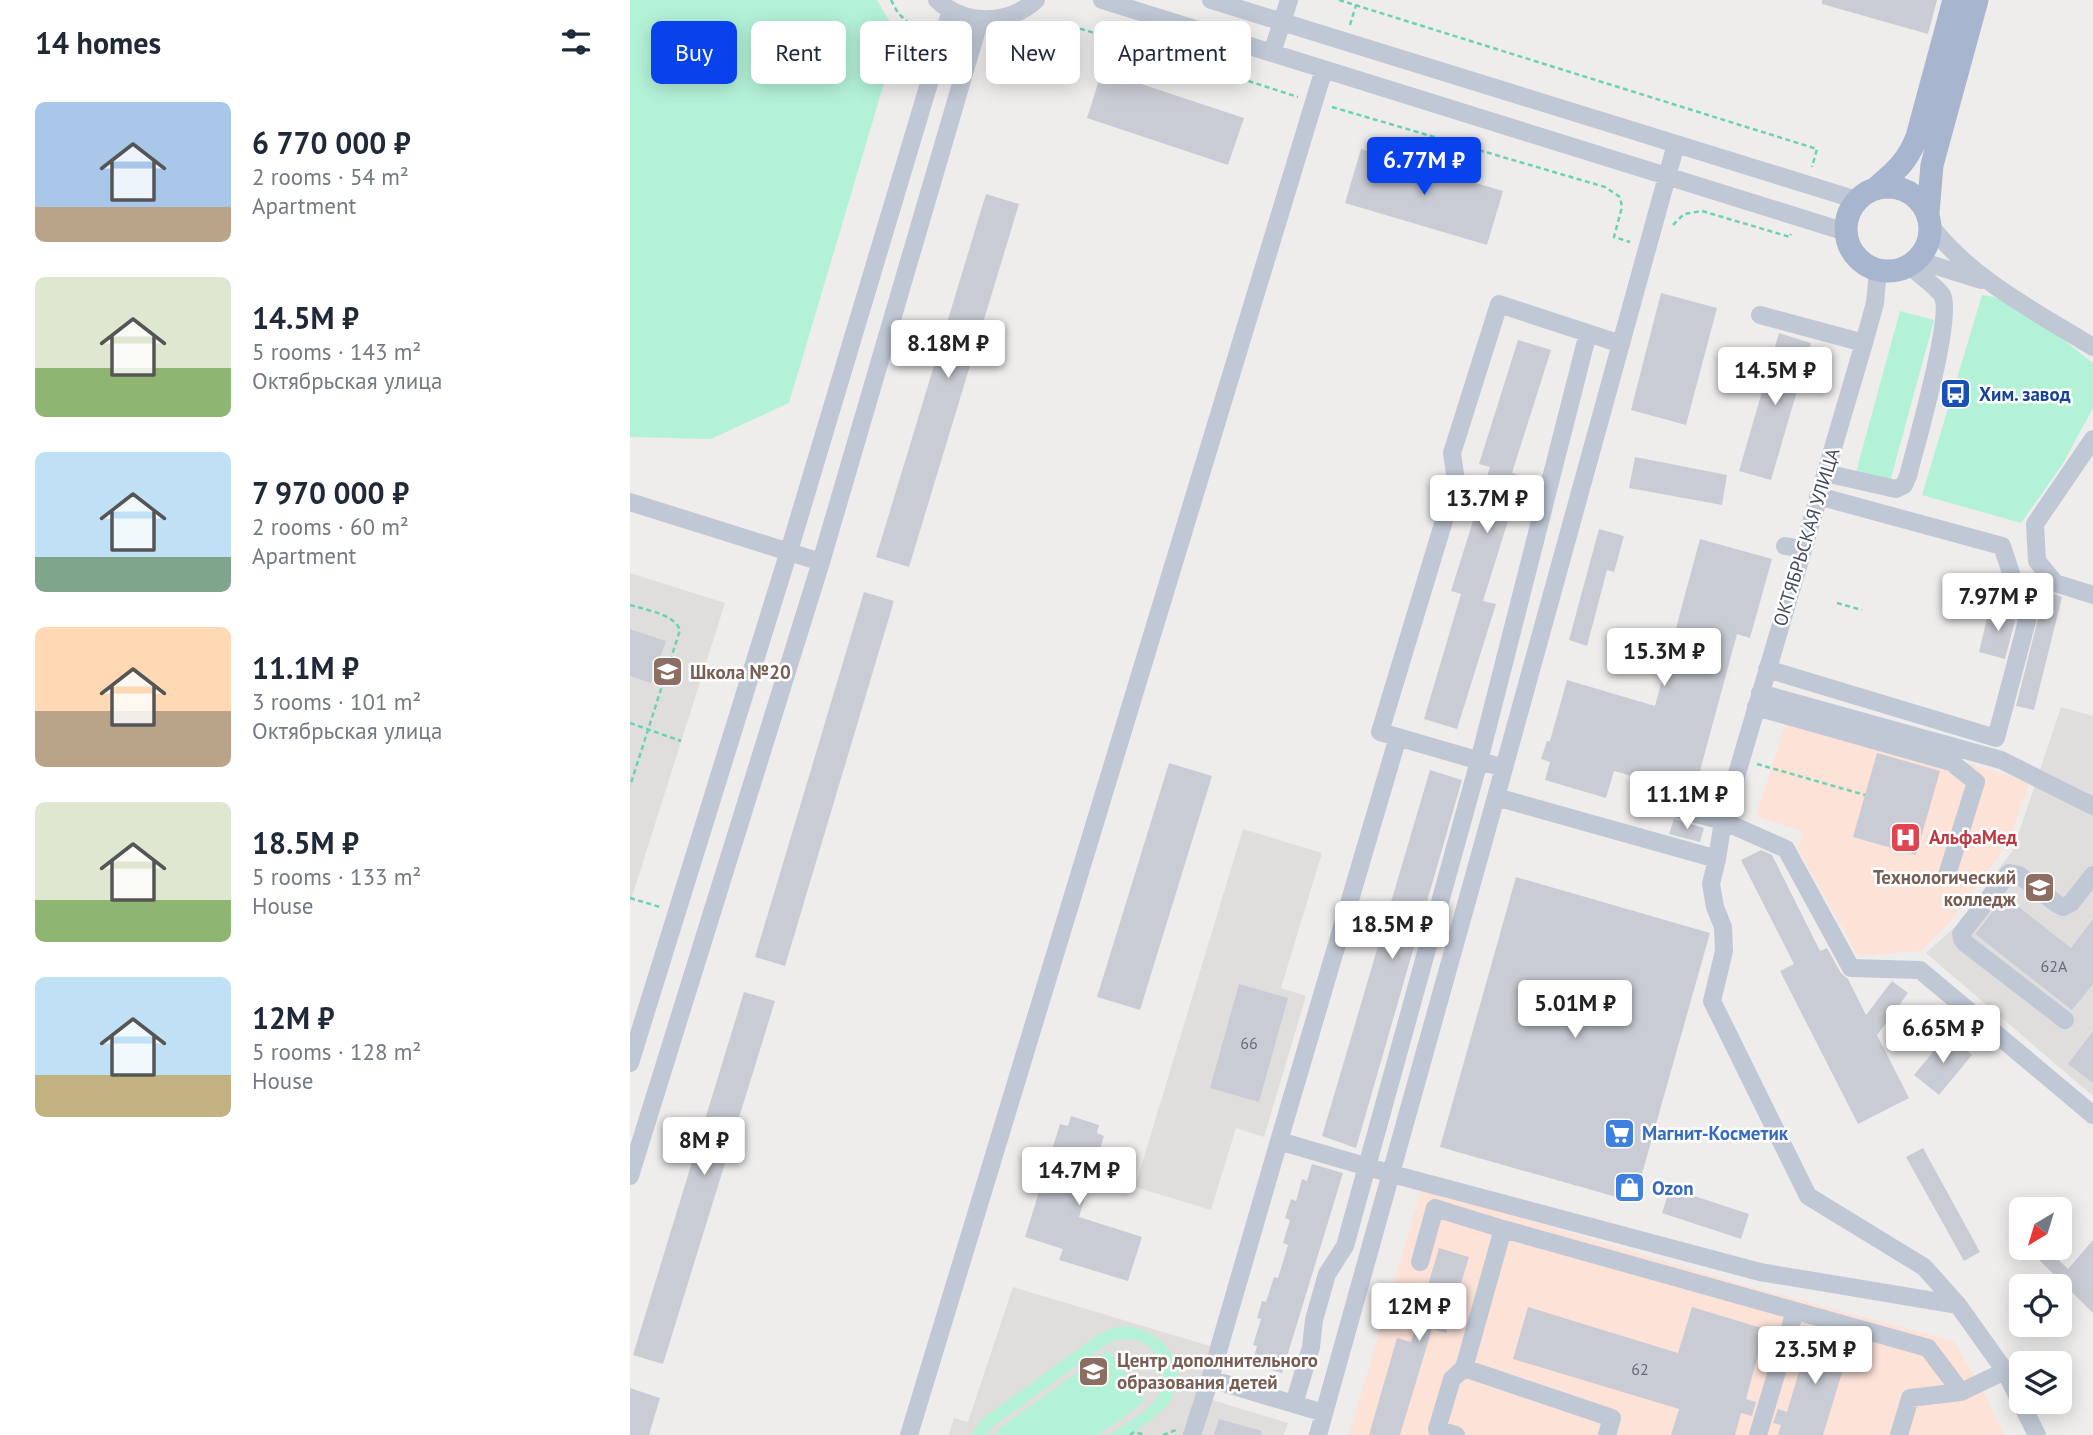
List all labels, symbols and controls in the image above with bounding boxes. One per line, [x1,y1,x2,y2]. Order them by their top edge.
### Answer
chip: Buy [651,21,737,84]
chip: Rent [751,21,846,84]
chip: Filters [860,21,972,84]
chip: New [986,21,1080,84]
chip: Apartment [1094,21,1251,84]
text: 14 homes [35,23,161,62]
icon: filters [557,23,595,61]
text: 6 770 000 ₽ [252,123,411,162]
icon: home [91,130,175,214]
pin: 6.77M ₽ [1359,138,1489,197]
text: 6.77M ₽ [1383,145,1465,174]
text: 2 rooms · 54 m² [252,162,409,191]
text: Apartment [252,191,356,220]
text: 14.5M ₽ [252,298,359,337]
icon: home [91,305,175,389]
pin: 8.18M ₽ [883,320,1013,380]
text: 8.18M ₽ [907,328,989,357]
text: 5 rooms · 143 m² [252,337,421,366]
pin: 14.5M ₽ [1710,348,1840,407]
text: 14.5M ₽ [1734,355,1816,384]
text: Октябрьская улица [252,366,442,395]
bus stop icon: Хим. завод [1939,377,1973,411]
place label: Хим. завод [1979,382,2071,406]
street label: ОКТЯБРЬСКАЯ УЛИЦА [1768,445,1844,629]
text: 7 970 000 ₽ [252,473,409,512]
pin: 13.7M ₽ [1422,476,1552,535]
icon: home [91,480,175,564]
text: 13.7M ₽ [1446,483,1528,512]
text: 2 rooms · 60 m² [252,512,409,541]
text: Apartment [252,541,356,570]
pin: 7.97M ₽ [1933,574,2063,633]
text: 7.97M ₽ [1958,581,2038,610]
pin: 15.3M ₽ [1599,628,1729,688]
text: 15.3M ₽ [1623,636,1705,665]
text: 11.1M ₽ [252,648,359,687]
icon: home [91,655,175,739]
school or university icon: Школа №20 [650,655,684,689]
place label: Школа №20 [690,660,791,684]
text: 3 rooms · 101 m² [252,687,421,716]
text: Октябрьская улица [252,716,442,745]
pin: 11.1M ₽ [1622,772,1752,831]
text: 11.1M ₽ [1646,779,1728,808]
hospital icon: АльфаМед [1889,820,1923,854]
text: 18.5M ₽ [252,823,359,862]
place label: АльфаМед [1929,825,2017,849]
icon: home [91,830,175,914]
text: 5 rooms · 133 m² [252,862,421,891]
place label: Технологический колледж [1873,865,2017,911]
school or university icon: Технологический колледж [2022,871,2056,905]
text: House [252,891,314,920]
pin: 18.5M ₽ [1327,902,1457,961]
text: 18.5M ₽ [1351,909,1433,938]
house number: 62А [2041,956,2068,976]
pin: 5.01M ₽ [1510,981,1640,1040]
text: 5.01M ₽ [1534,988,1616,1017]
text: 12M ₽ [252,998,335,1037]
icon: home [91,1005,175,1089]
pin: 6.65M ₽ [1878,1006,2008,1065]
text: 6.65M ₽ [1902,1013,1984,1042]
house number: 66 [1240,1033,1258,1053]
text: 5 rooms · 128 m² [252,1037,421,1066]
text: House [252,1066,314,1095]
supermarket icon: Магнит-Косметик [1602,1116,1636,1150]
pin: 8M ₽ [663,1118,745,1177]
place label: Магнит-Косметик [1642,1121,1789,1145]
text: 8M ₽ [679,1125,729,1154]
pin: 14.7M ₽ [1014,1148,1144,1207]
text: 14.7M ₽ [1038,1155,1120,1184]
shop icon: Ozon [1612,1171,1646,1205]
place label: Ozon [1652,1176,1694,1200]
north arrow [2009,1197,2072,1260]
map controls [2009,1197,2072,1414]
button: locate [2009,1274,2072,1337]
pin: 12M ₽ [1370,1284,1468,1343]
text: 12M ₽ [1387,1291,1451,1320]
pin: 23.5M ₽ [1750,1326,1880,1386]
text: 23.5M ₽ [1774,1334,1856,1363]
place label: Центр дополнительного образования детей [1117,1348,1318,1394]
button: layers [2009,1351,2072,1414]
school or university icon: Центр дополнительного образования детей [1077,1354,1111,1388]
house number: 62 [1631,1359,1649,1379]

